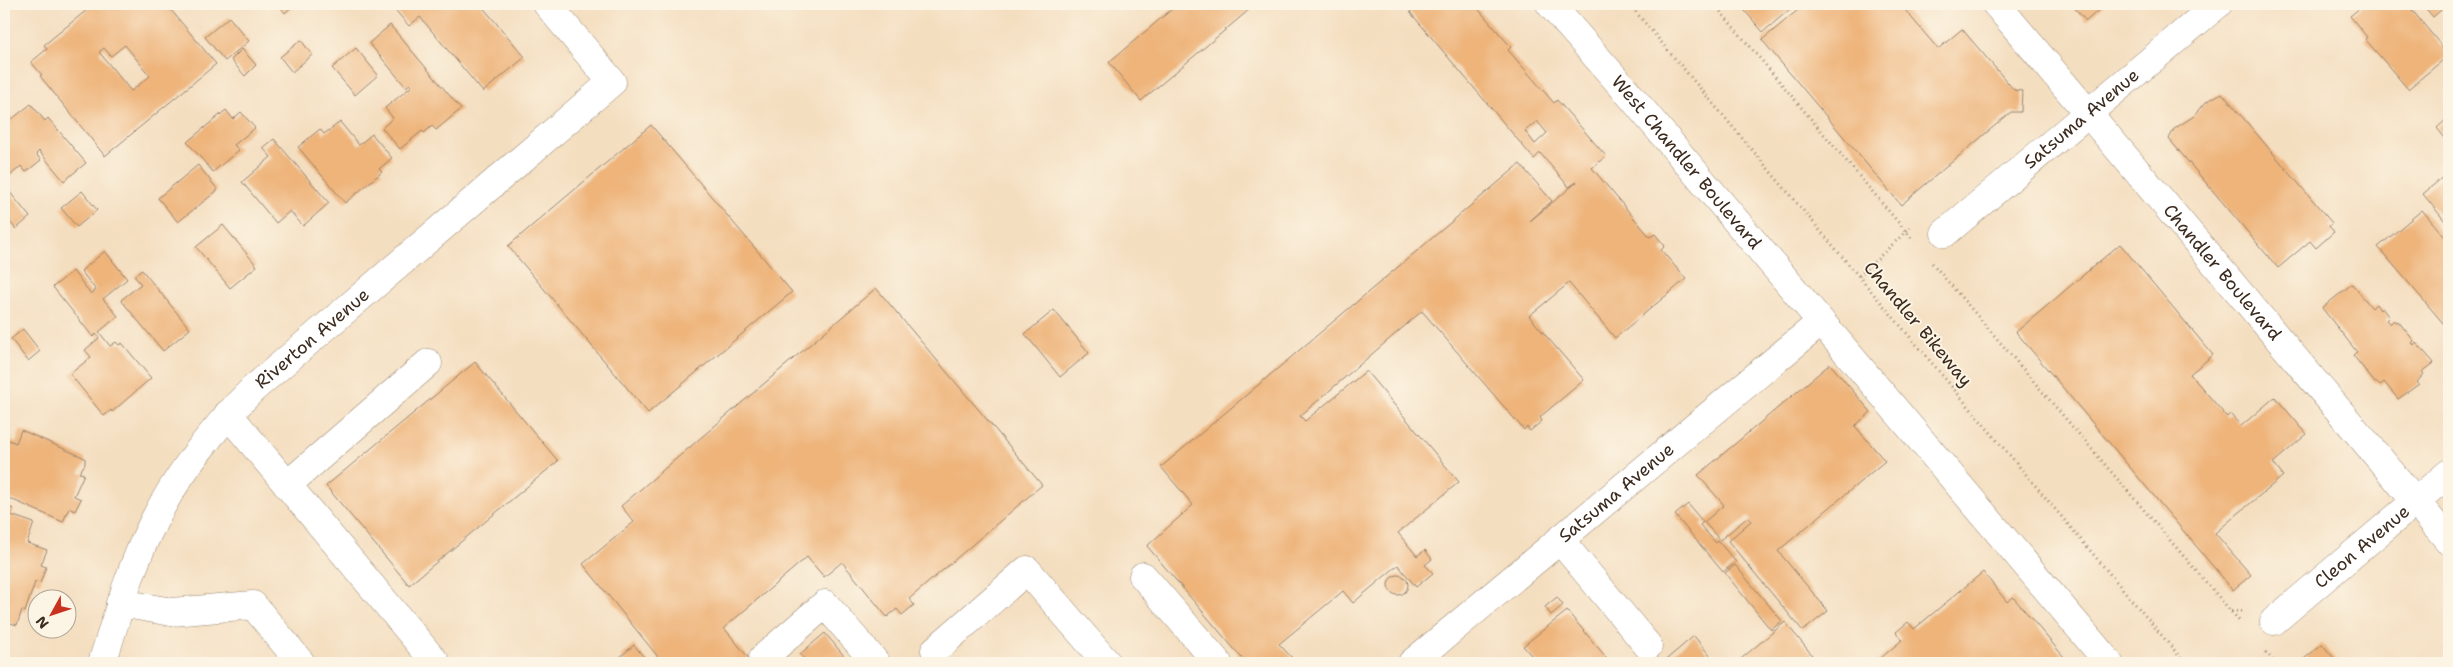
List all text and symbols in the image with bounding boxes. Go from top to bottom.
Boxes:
street label: Satsuma Avenue [2019,63,2144,174]
street label: West Chandler Boulevard [1606,70,1767,254]
street label: Chandler Boulevard [2158,199,2287,346]
street label: Chandler Bikeway [1858,256,1978,392]
street label: Riverton Avenue [250,283,374,394]
street label: Satsuma Avenue [1553,437,1679,548]
street label: Cleon Avenue [2309,500,2415,594]
north arrow [28,590,78,640]
text: N [32,612,53,632]

